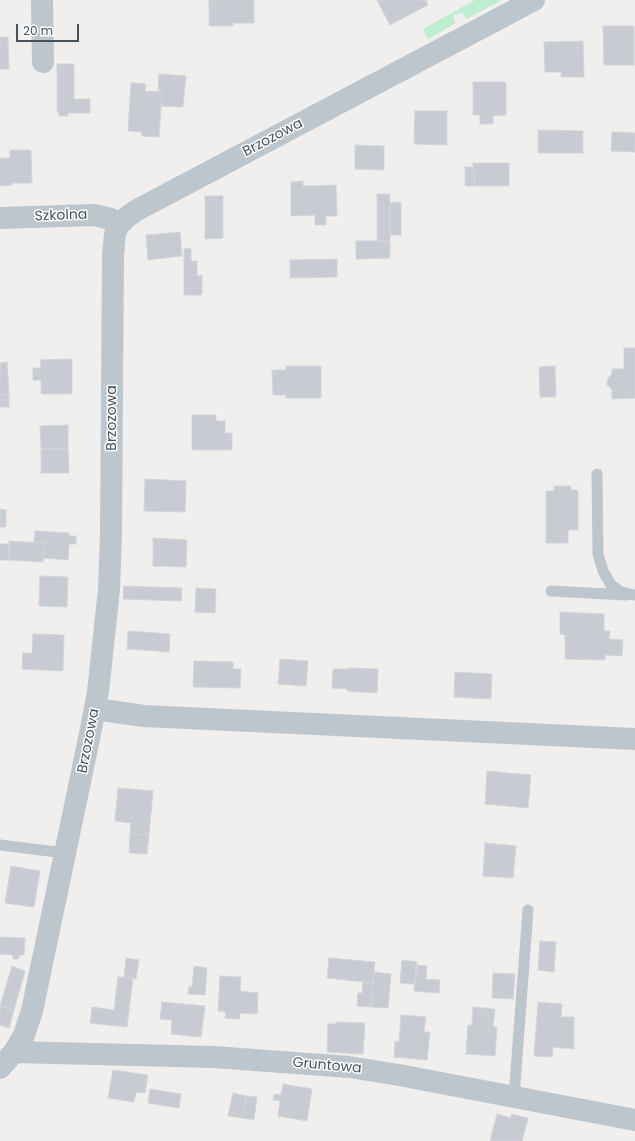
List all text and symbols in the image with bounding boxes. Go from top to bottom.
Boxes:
scale bar [18,16,81,42]
text: 20 m [23,22,53,39]
street label: Brzozowa [240,115,306,161]
street label: Szkolna [34,207,88,225]
street label: Brzozowa [104,385,120,451]
street label: Brzozowa [75,707,103,775]
street label: Gruntowa [292,1055,362,1077]

